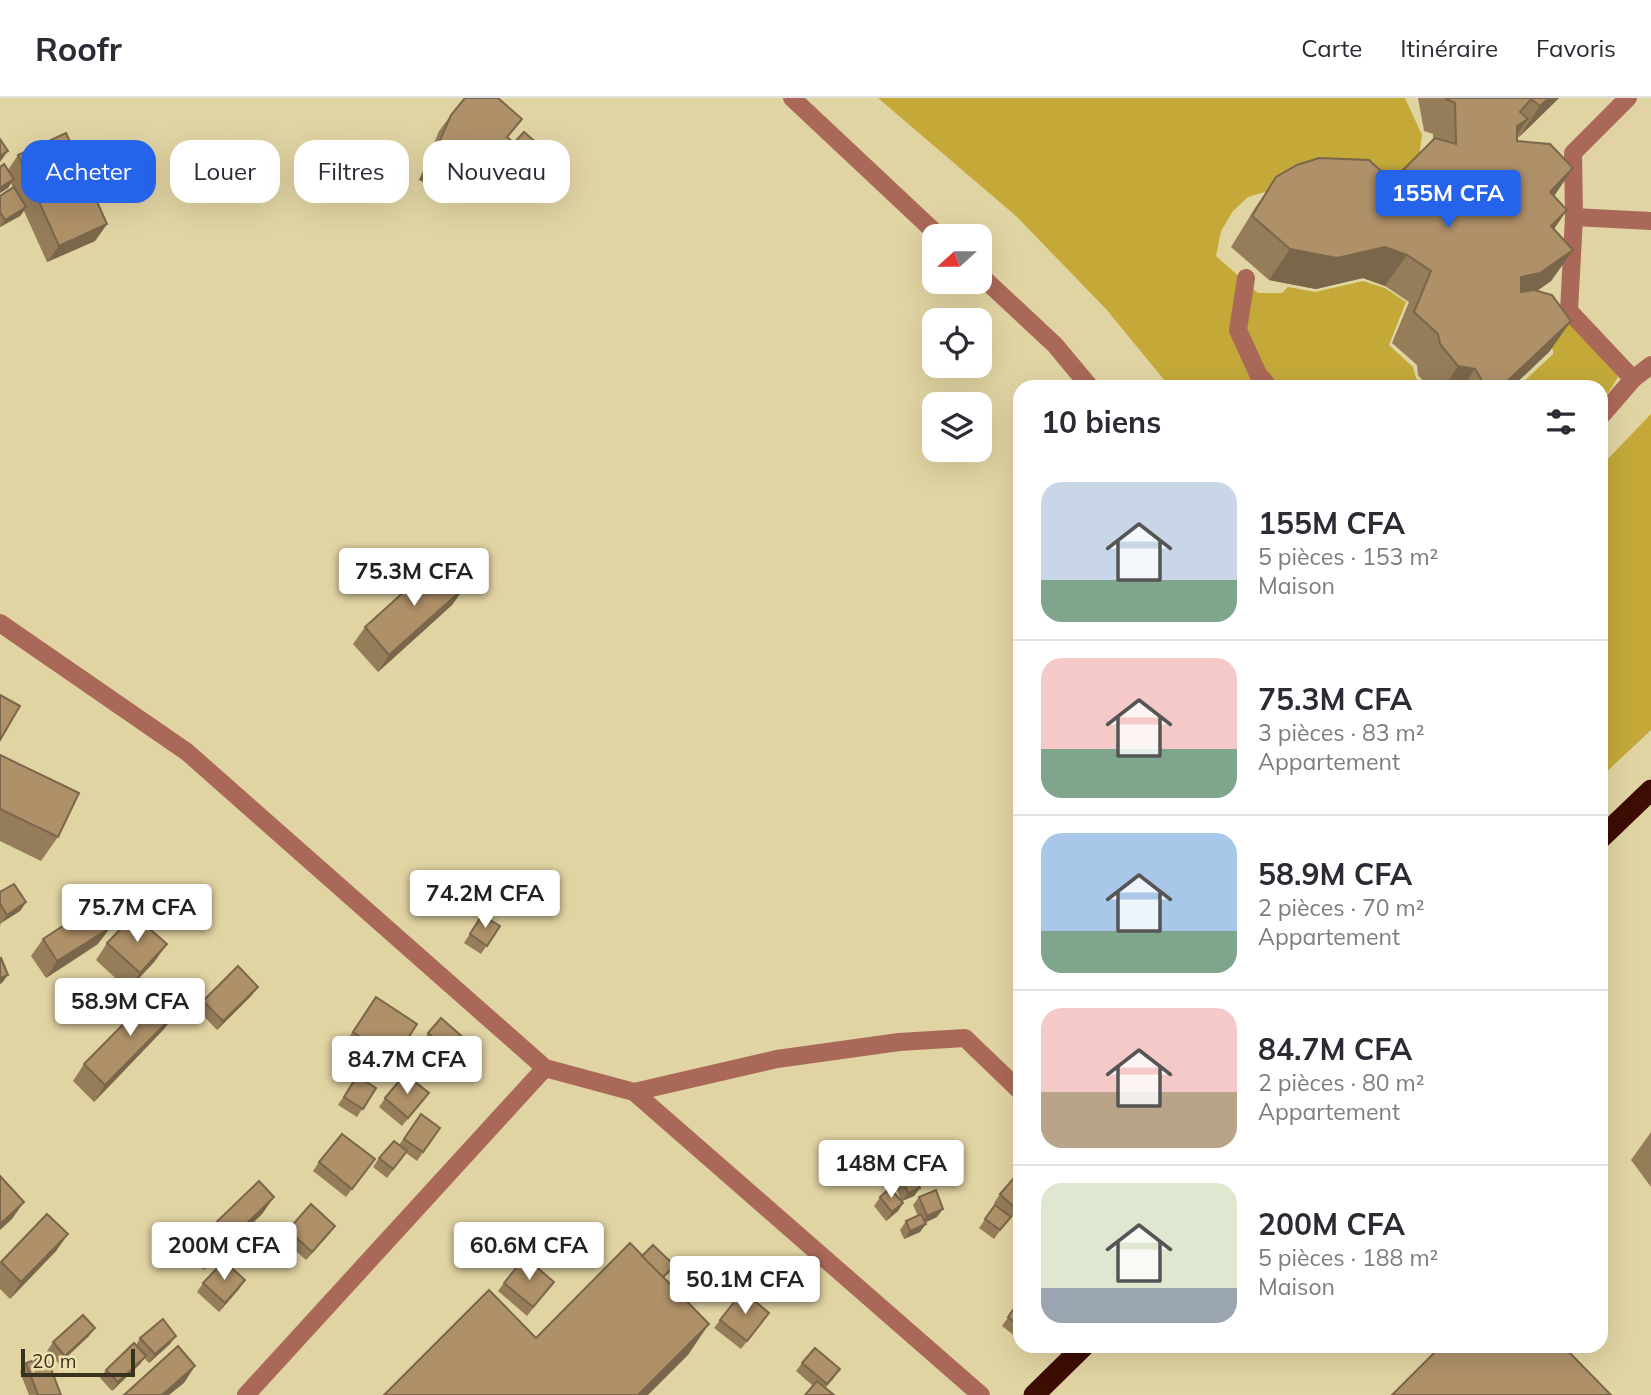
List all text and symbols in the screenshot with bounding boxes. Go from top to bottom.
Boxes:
text: Roofr [35,28,122,69]
text: Carte [1301,33,1362,63]
text: Itinéraire [1400,33,1498,63]
text: Favoris [1536,33,1616,63]
chip: Acheter [21,140,156,203]
chip: Louer [170,140,280,203]
chip: Filtres [294,140,409,203]
chip: Nouveau [423,140,570,203]
pin: 155M CFA [1376,170,1520,230]
text: 155M CFA [1392,178,1504,207]
north arrow [922,224,992,294]
map controls [922,224,992,462]
button: locate [922,308,992,378]
button: layers [922,392,992,462]
text: 10 biens [1041,403,1161,441]
icon: filters [1542,403,1580,441]
text: 155M CFA [1258,504,1405,542]
icon: home [1097,510,1181,594]
text: 5 pièces · 153 m² [1258,542,1438,571]
pin: 75.3M CFA [334,548,494,608]
text: 75.3M CFA [355,556,473,585]
text: Maison [1258,571,1335,600]
text: 75.3M CFA [1258,680,1412,718]
icon: home [1097,686,1181,770]
text: 3 pièces · 83 m² [1258,718,1425,747]
text: Appartement [1258,747,1400,776]
text: 58.9M CFA [1258,855,1412,893]
icon: home [1097,861,1181,945]
pin: 74.2M CFA [405,870,565,930]
text: 74.2M CFA [426,878,544,907]
pin: 75.7M CFA [57,884,217,944]
text: 75.7M CFA [78,892,196,921]
text: 2 pièces · 70 m² [1258,893,1425,922]
text: Appartement [1258,922,1400,951]
pin: 58.9M CFA [50,978,210,1038]
text: 58.9M CFA [71,986,189,1015]
text: 84.7M CFA [1258,1030,1412,1068]
icon: home [1097,1036,1181,1120]
pin: 84.7M CFA [327,1037,487,1096]
text: 84.7M CFA [348,1044,466,1073]
text: 2 pièces · 80 m² [1258,1068,1425,1097]
text: Appartement [1258,1097,1400,1126]
pin: 148M CFA [819,1140,963,1200]
text: 148M CFA [835,1148,947,1177]
text: 200M CFA [1258,1205,1405,1243]
icon: home [1097,1211,1181,1295]
pin: 200M CFA [152,1222,296,1282]
pin: 60.6M CFA [449,1222,609,1282]
text: 200M CFA [168,1230,280,1259]
text: 60.6M CFA [470,1230,588,1259]
text: 5 pièces · 188 m² [1258,1243,1438,1272]
pin: 50.1M CFA [665,1256,825,1316]
text: 50.1M CFA [686,1264,804,1293]
text: Maison [1258,1272,1335,1301]
scale bar [21,1346,135,1378]
text: 20 m [32,1349,76,1373]

